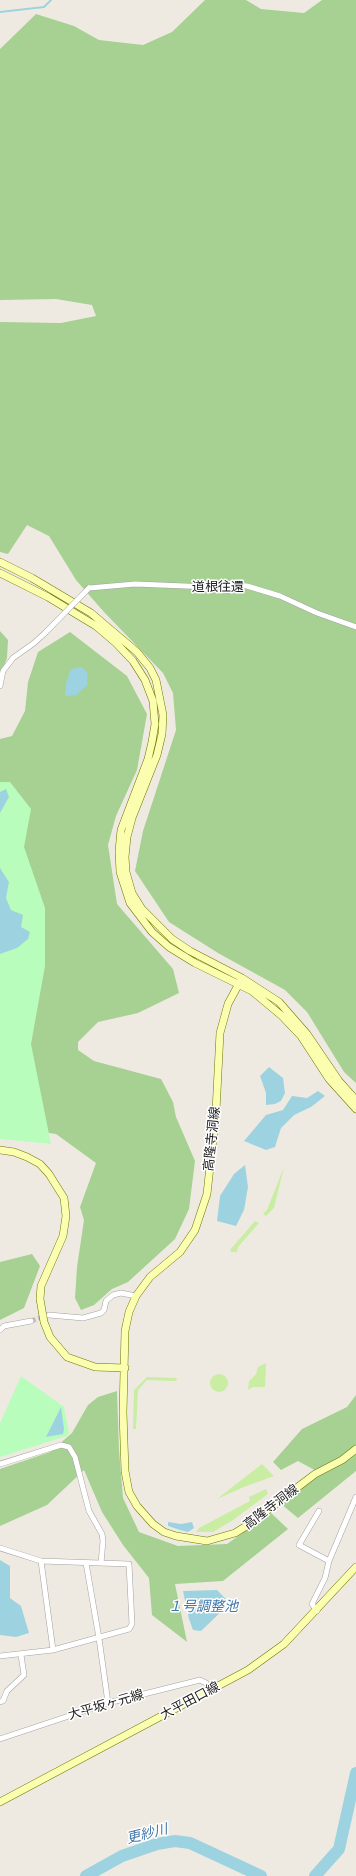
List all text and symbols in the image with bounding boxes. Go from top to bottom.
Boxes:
street label: 道根往還 [192,579,244,595]
street label: 高隆寺洞線 [201,1106,223,1172]
street label: 高隆寺洞線 [240,1481,302,1533]
water label: １号調整池 [168,1599,238,1615]
street label: 大平田口線 [158,1679,222,1723]
street label: 大平坂ヶ元線 [66,1687,146,1723]
water label: 更紗川 [125,1821,169,1847]

